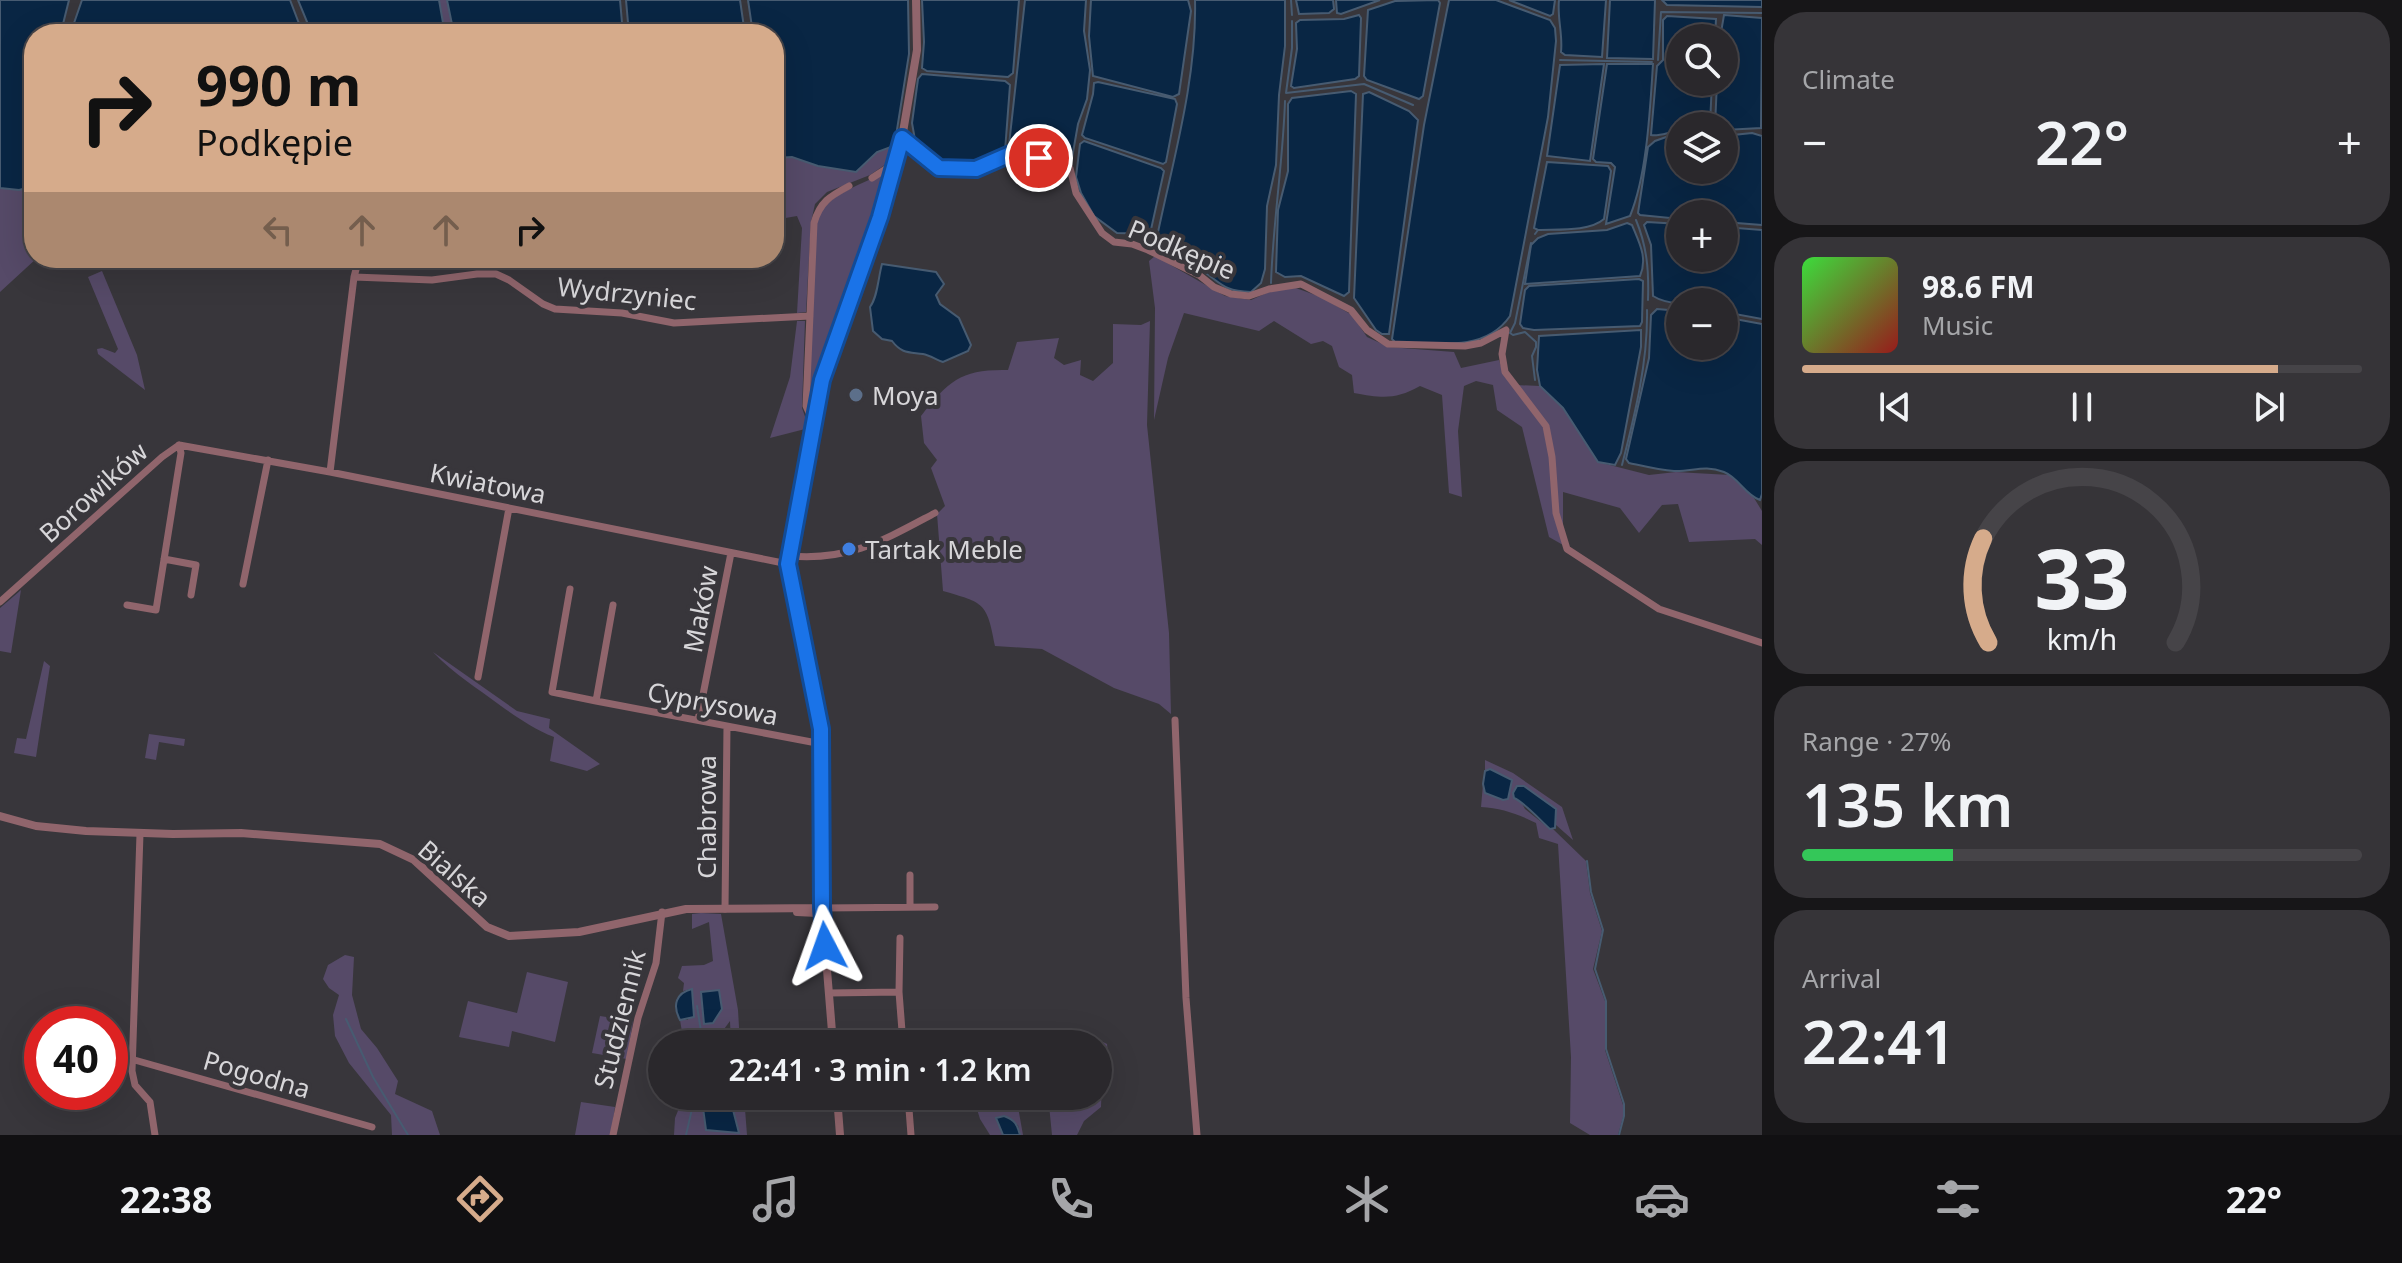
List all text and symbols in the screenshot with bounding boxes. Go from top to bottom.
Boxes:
map controls [1666,24,1738,360]
button: search [1666,24,1738,96]
text: 990 m [196,46,361,122]
icon: right [64,56,168,160]
text: Climate [1802,61,1895,97]
text: 22° [2035,101,2129,183]
button: layers [1666,112,1738,184]
text: − [1802,112,1827,172]
text: + [2337,112,2362,172]
text: Podkępie [196,118,353,167]
pin [1005,124,1073,192]
icon: arrive [1017,136,1061,180]
button: + [1666,200,1738,272]
icon: left [256,208,300,252]
icon: ahead [340,208,384,252]
icon: ahead [424,208,468,252]
icon: right [508,208,552,252]
street label: Podkępie [1123,210,1241,288]
text: 98.6 FM [1922,266,2034,307]
street label: Wydrzyniec [556,268,698,318]
button: − [1666,288,1738,360]
text: Music [1922,307,1993,343]
place label: Moya [872,377,939,413]
icon: previous [1873,385,1917,429]
icon: pause [2060,385,2104,429]
icon: next [2247,385,2291,429]
marker: Moya [847,386,865,404]
street label: Borowików [31,433,156,550]
street label: Kwiatowa [427,454,549,512]
text: 33 [2034,520,2130,633]
place label: Tartak Meble [865,531,1023,567]
marker: Tartak Meble [840,540,858,558]
street label: Maków [674,562,726,655]
text: km/h [2047,620,2117,659]
street label: Cyprysowa [645,673,781,733]
text: Range · 27% [1802,723,1951,759]
street label: Chabrowa [688,755,724,879]
text: 135 km [1802,763,2013,845]
street label: Bialska [411,831,499,915]
position arrow [783,904,867,988]
street label: Studziennik [584,946,654,1092]
text: Arrival [1802,960,1881,996]
text: 22:41 [1802,1000,1956,1082]
speed limit sign: 40 [24,1006,128,1110]
street label: Pogodna [199,1042,315,1106]
text: 22:41 · 3 min · 1.2 km [729,1049,1031,1090]
icon: directions [452,1171,508,1227]
icon: music [748,1171,804,1227]
icon: phone [1043,1171,1099,1227]
icon: climate [1339,1171,1395,1227]
icon: car [1634,1171,1690,1227]
icon: filters [1930,1171,1986,1227]
text: 22:38 [120,1175,212,1224]
text: 22° [2226,1175,2282,1224]

